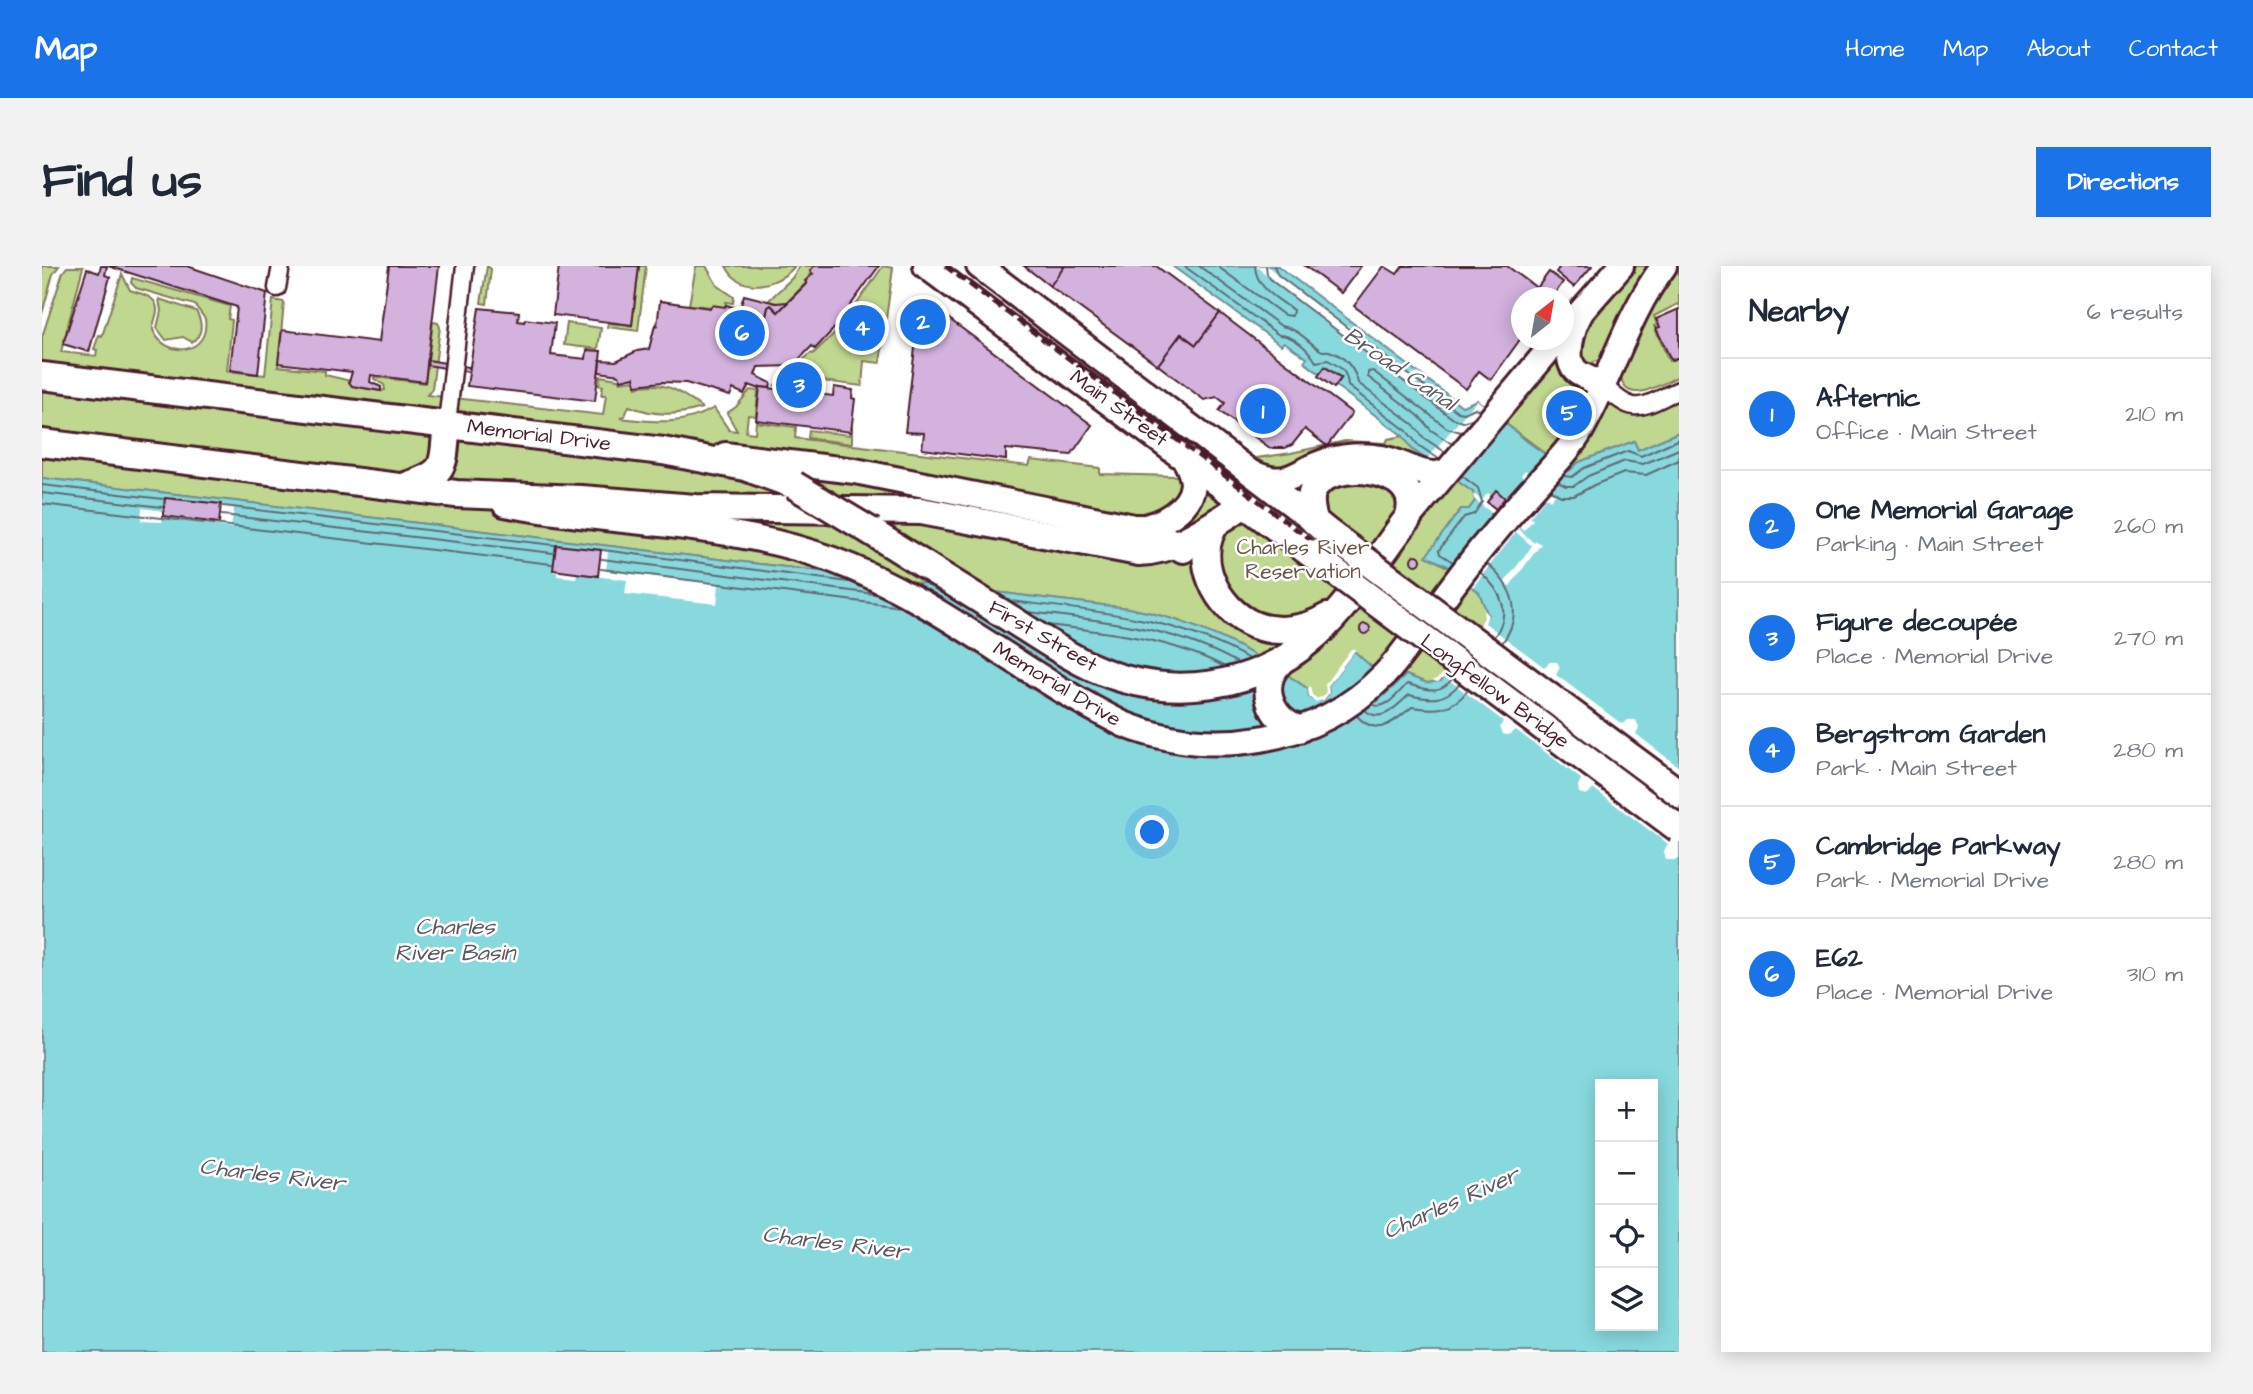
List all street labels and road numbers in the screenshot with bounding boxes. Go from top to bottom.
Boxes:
street label: Main Street [1064,362,1174,454]
street label: Memorial Drive [465,412,613,458]
street label: First Street [983,593,1103,679]
street label: Longfellow Bridge [1413,627,1576,757]
street label: Memorial Drive [988,634,1126,734]

